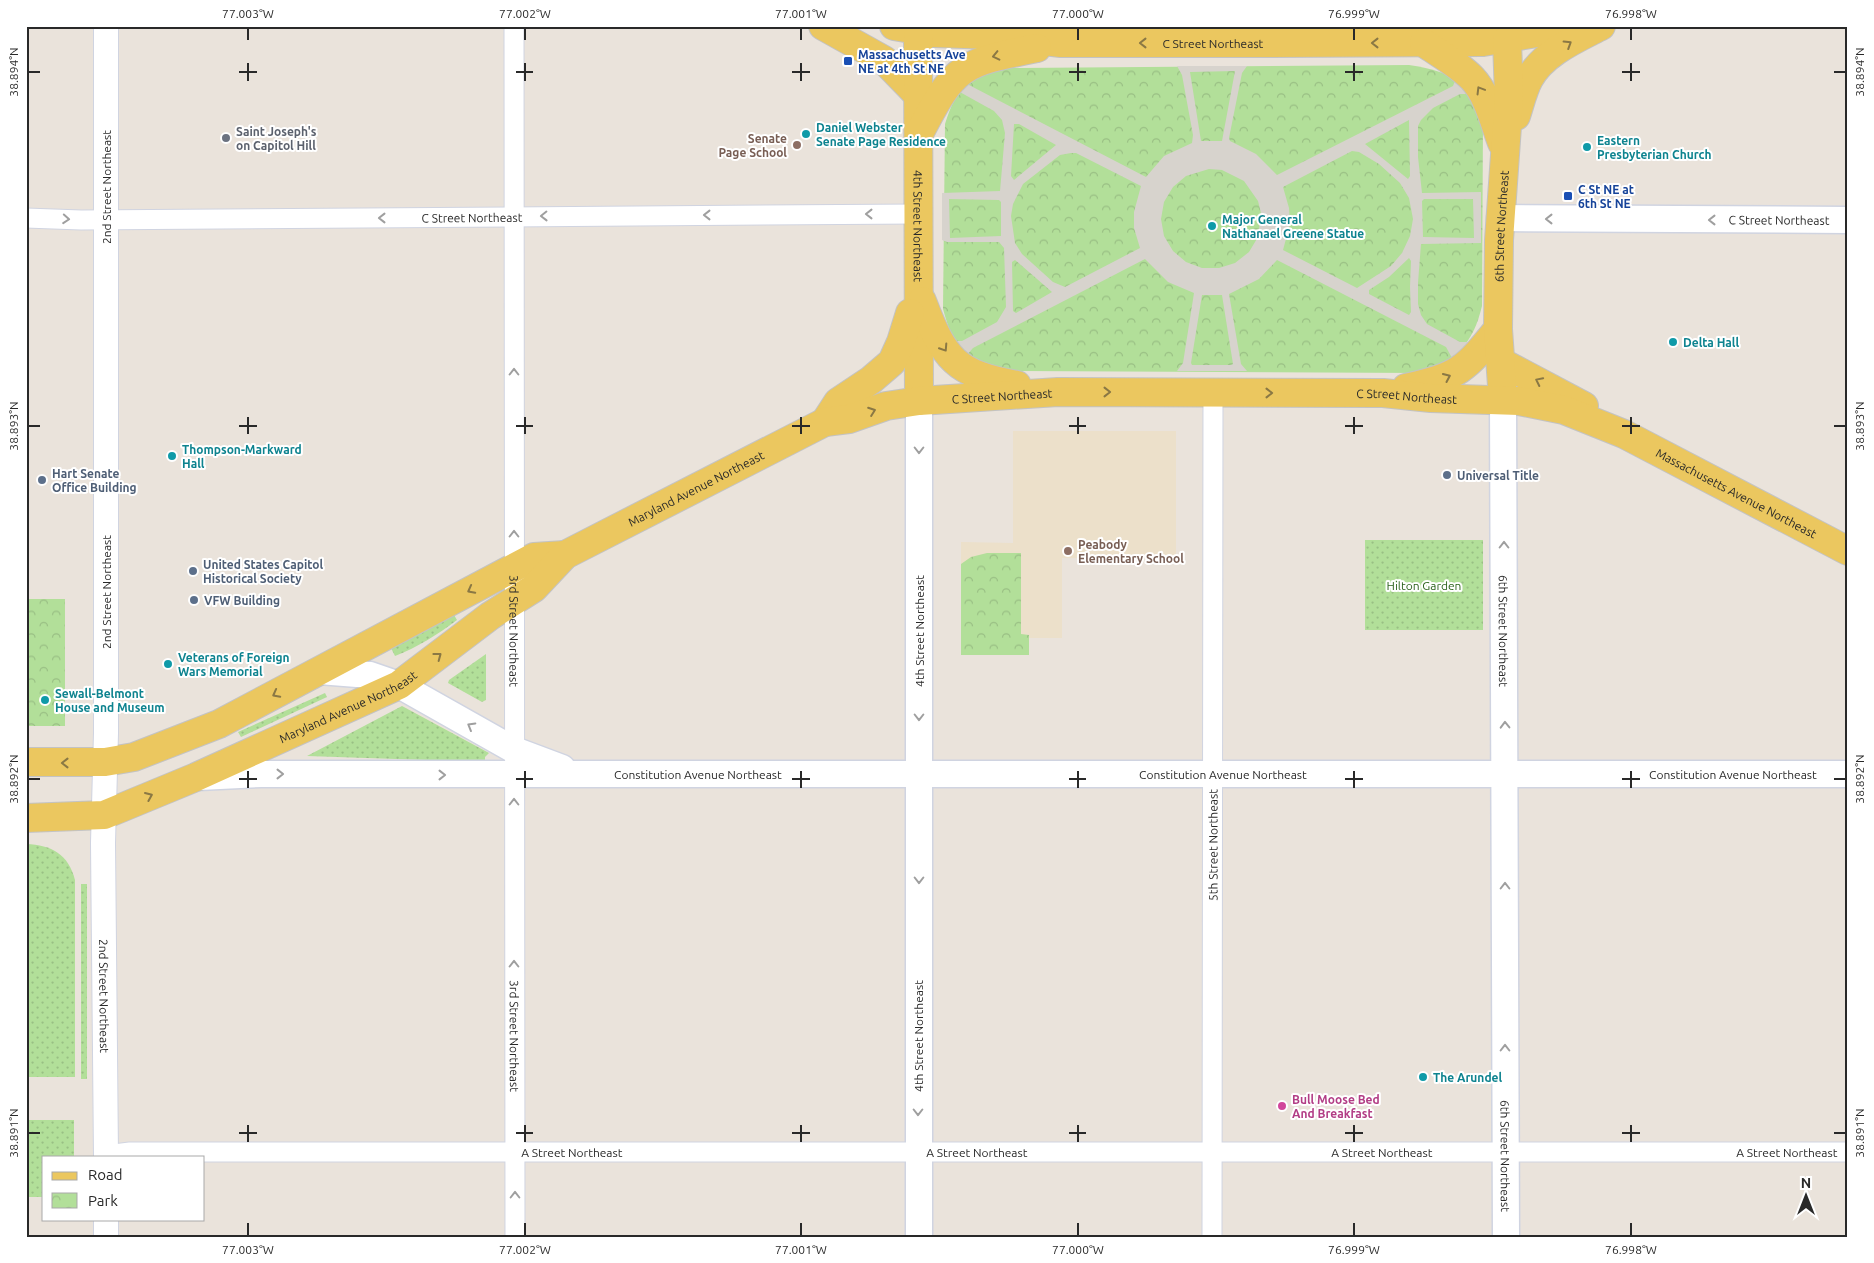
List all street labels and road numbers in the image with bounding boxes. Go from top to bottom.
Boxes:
street label: C Street Northeast [1162,36,1264,50]
street label: 2nd Street Northeast [100,130,113,244]
street label: 4th Street Northeast [912,170,925,282]
street label: 6th Street Northeast [1492,170,1510,282]
street label: C Street Northeast [421,210,523,224]
street label: C Street Northeast [1729,213,1830,226]
street label: C Street Northeast [951,386,1053,405]
street label: C Street Northeast [1356,386,1457,405]
street label: Massachusetts Avenue Northeast [1654,445,1819,540]
street label: Maryland Avenue Northeast [626,448,766,528]
street label: 2nd Street Northeast [100,535,113,649]
street label: 3rd Street Northeast [508,575,521,687]
street label: 4th Street Northeast [913,575,926,687]
street label: 6th Street Northeast [1497,575,1511,687]
street label: Maryland Avenue Northeast [277,668,419,745]
street label: Constitution Avenue Northeast [614,768,782,781]
street label: Constitution Avenue Northeast [1139,768,1307,781]
street label: Constitution Avenue Northeast [1649,768,1817,781]
street label: 5th Street Northeast [1206,789,1219,901]
street label: 2nd Street Northeast [97,939,112,1053]
street label: 3rd Street Northeast [508,980,521,1092]
street label: 4th Street Northeast [912,980,925,1092]
street label: 6th Street Northeast [1499,1100,1512,1212]
street label: A Street Northeast [521,1146,623,1159]
street label: A Street Northeast [926,1146,1028,1159]
street label: A Street Northeast [1331,1146,1433,1159]
street label: A Street Northeast [1736,1146,1838,1159]

